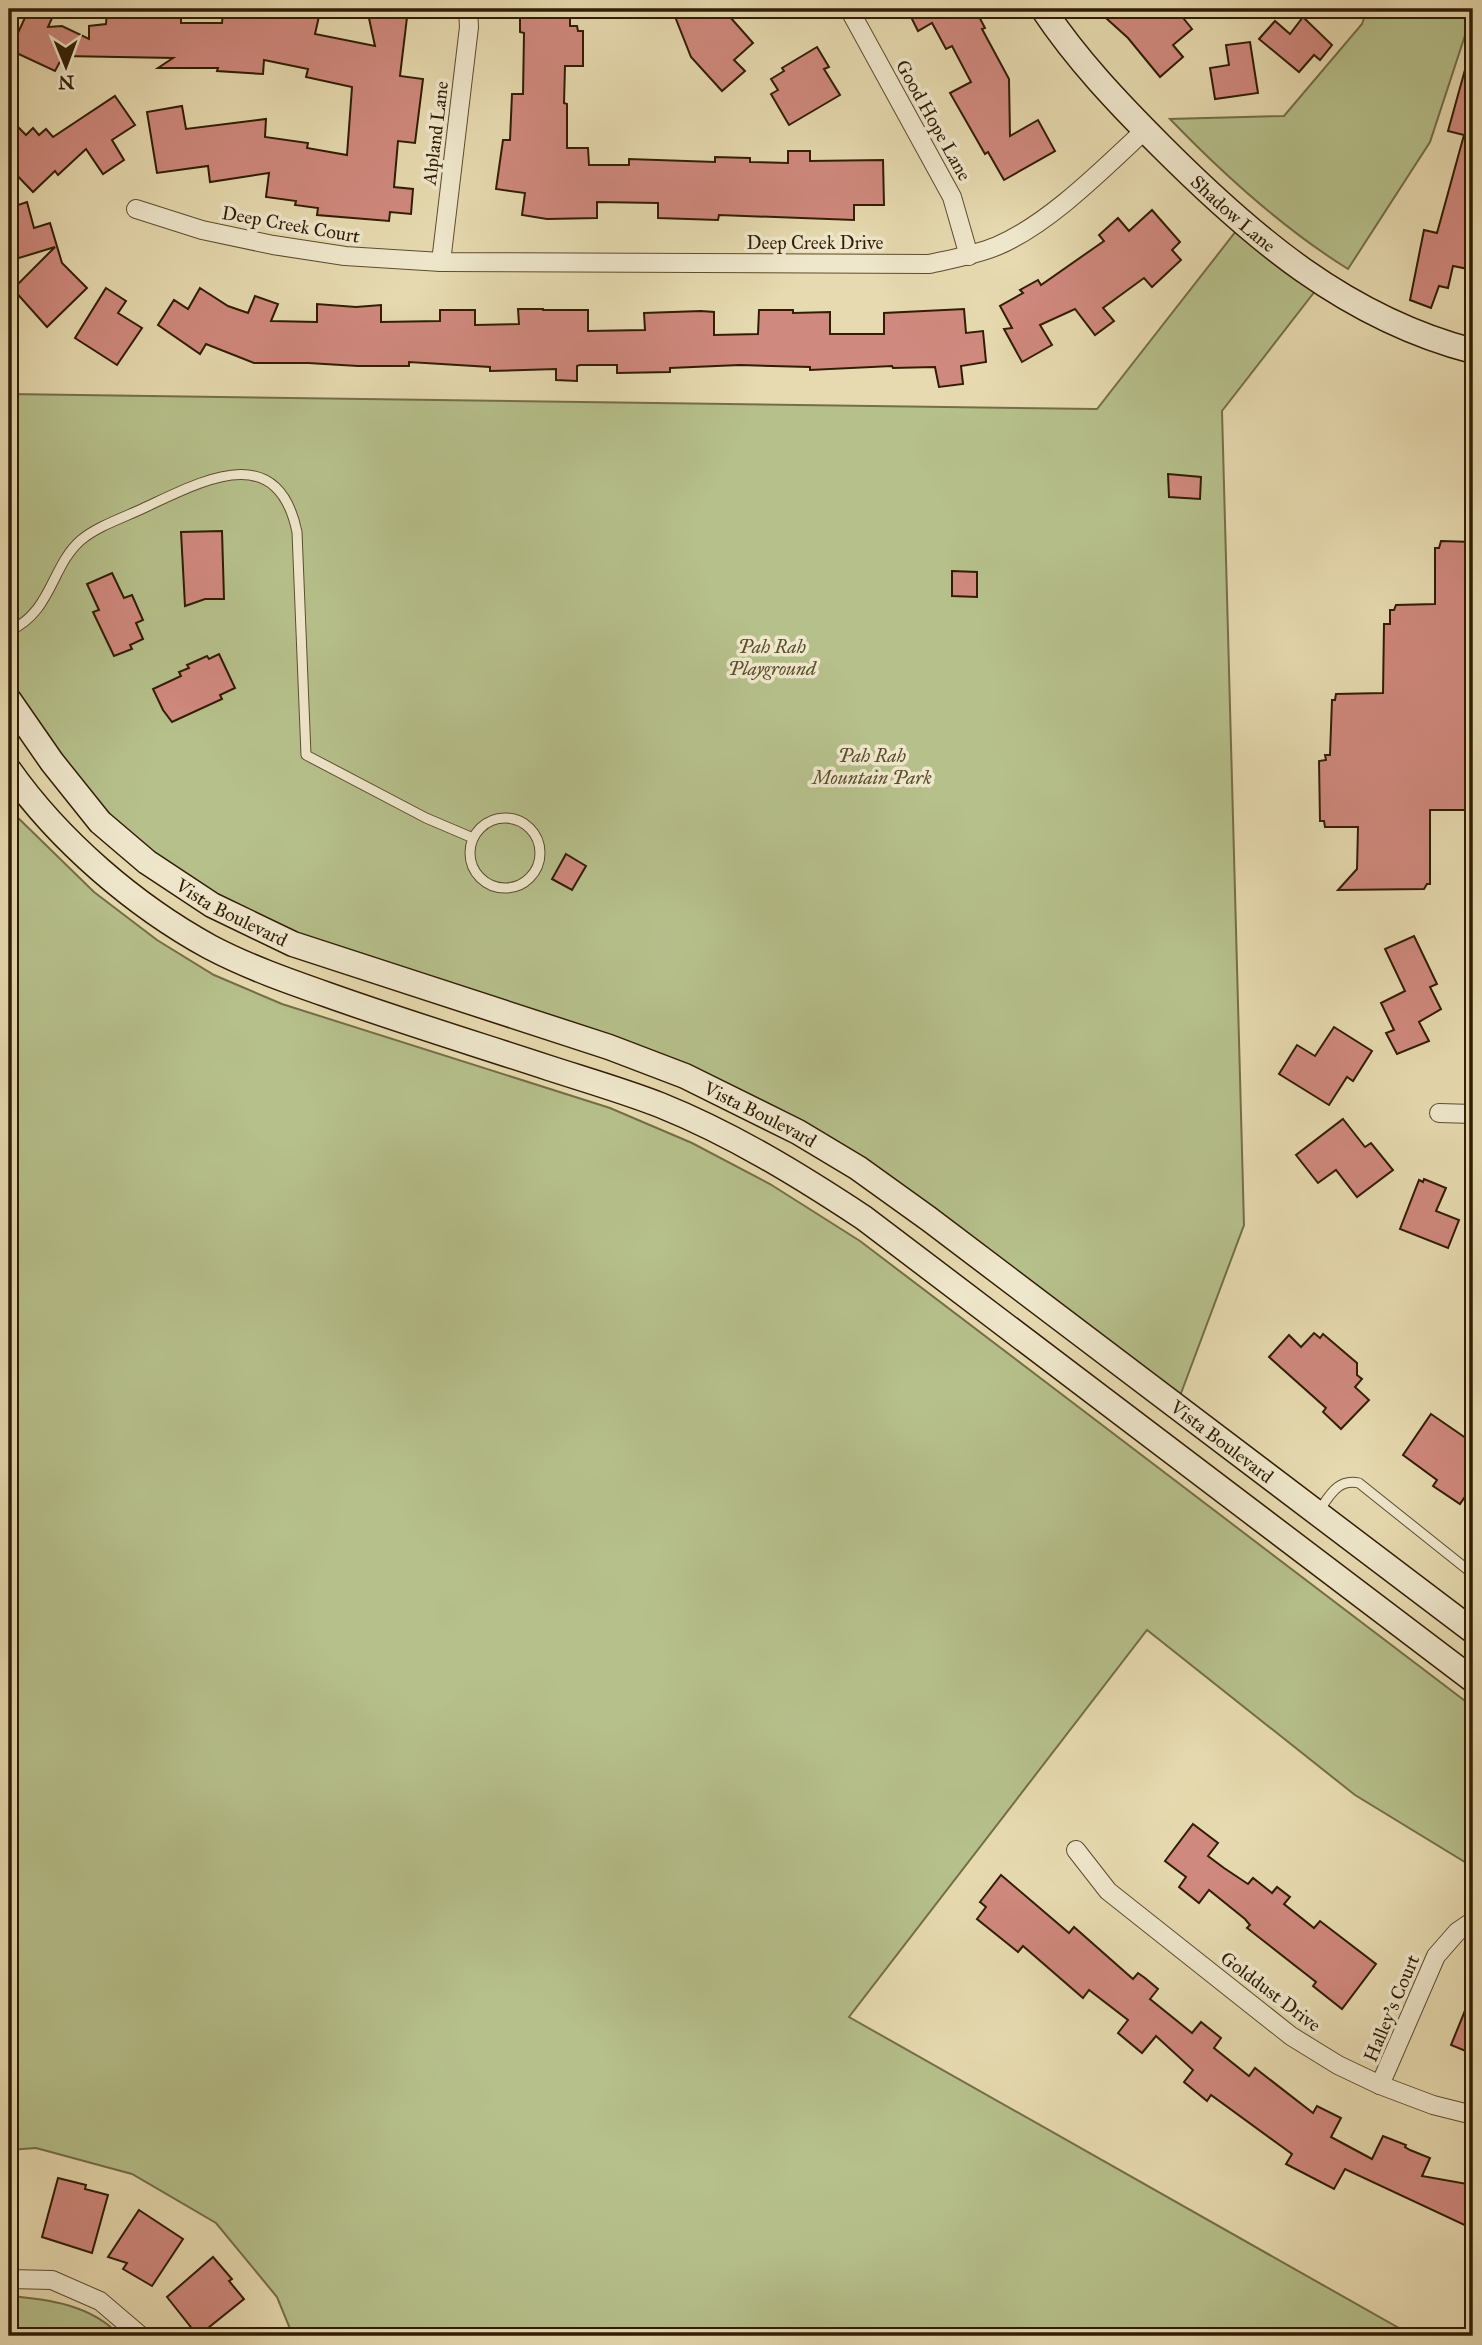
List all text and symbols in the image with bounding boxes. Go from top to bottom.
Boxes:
north arrow [32,32,102,102]
street label: Good Hope Lane [891,56,976,185]
text: N [58,71,75,94]
street label: Alpland Lane [418,80,453,187]
street label: Shadow Lane [1186,170,1280,257]
street label: Deep Creek Court [220,201,362,248]
street label: Deep Creek Drive [747,231,884,254]
park label: Pah Rah Playground [728,635,817,680]
park label: Pah Rah Mountain Park [810,744,932,789]
street label: Vista Boulevard [171,873,292,952]
street label: Vista Boulevard [699,1076,821,1153]
street label: Vista Boulevard [1165,1395,1278,1488]
street label: Golddust Drive [1216,1946,1325,2037]
street label: Halley's Court [1359,1951,1424,2065]

